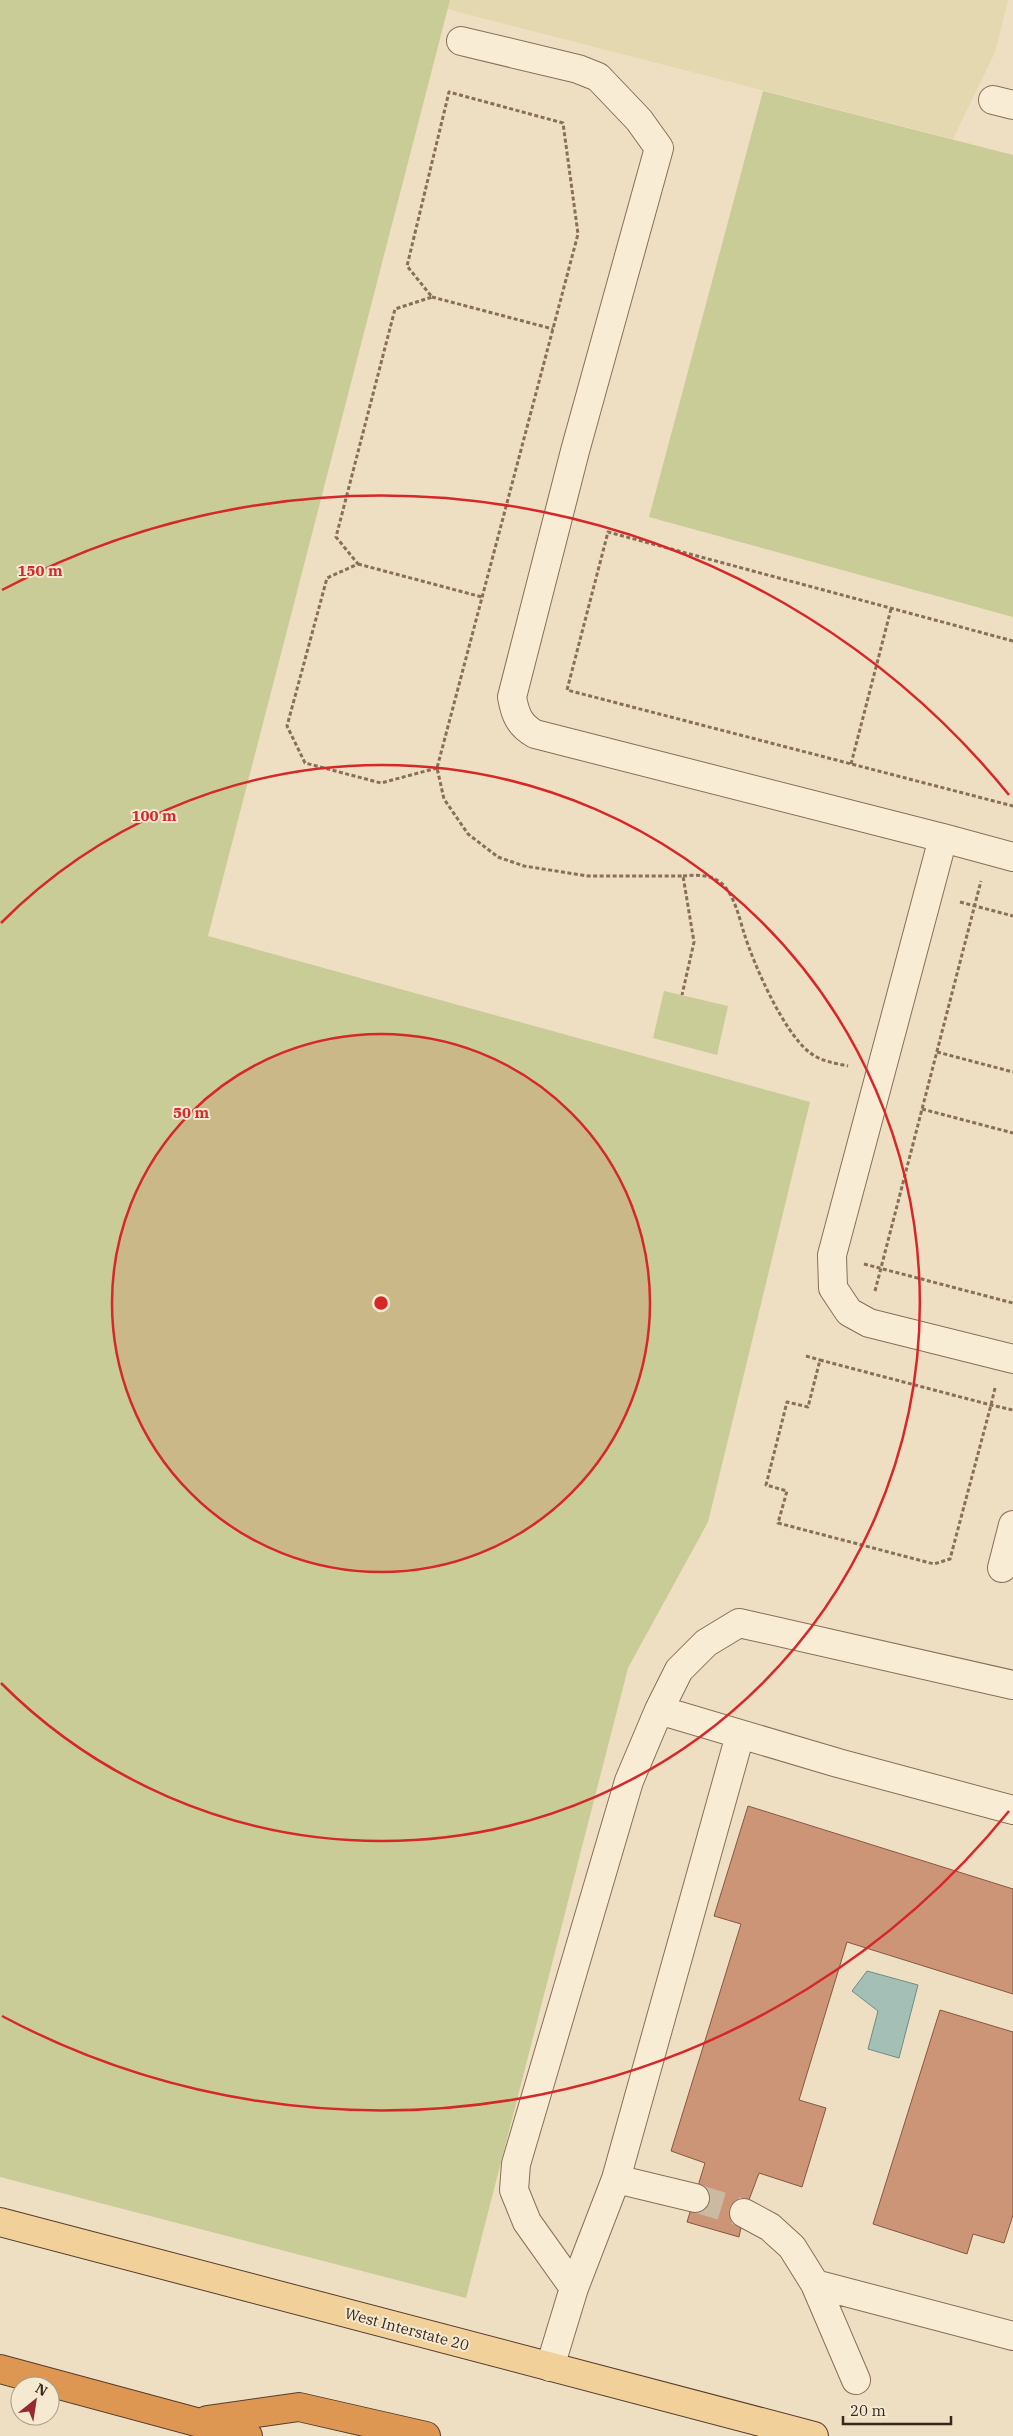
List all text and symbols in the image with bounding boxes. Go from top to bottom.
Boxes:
text: 150 m [17,561,63,580]
text: 100 m [131,806,177,825]
text: 50 m [173,1103,209,1122]
centre of rings [372,1294,390,1312]
street label: West Interstate 20 [343,2303,471,2355]
north arrow [10,2376,60,2426]
text: N [32,2379,51,2400]
scale bar [843,2394,950,2426]
text: 20 m [850,2401,886,2420]

